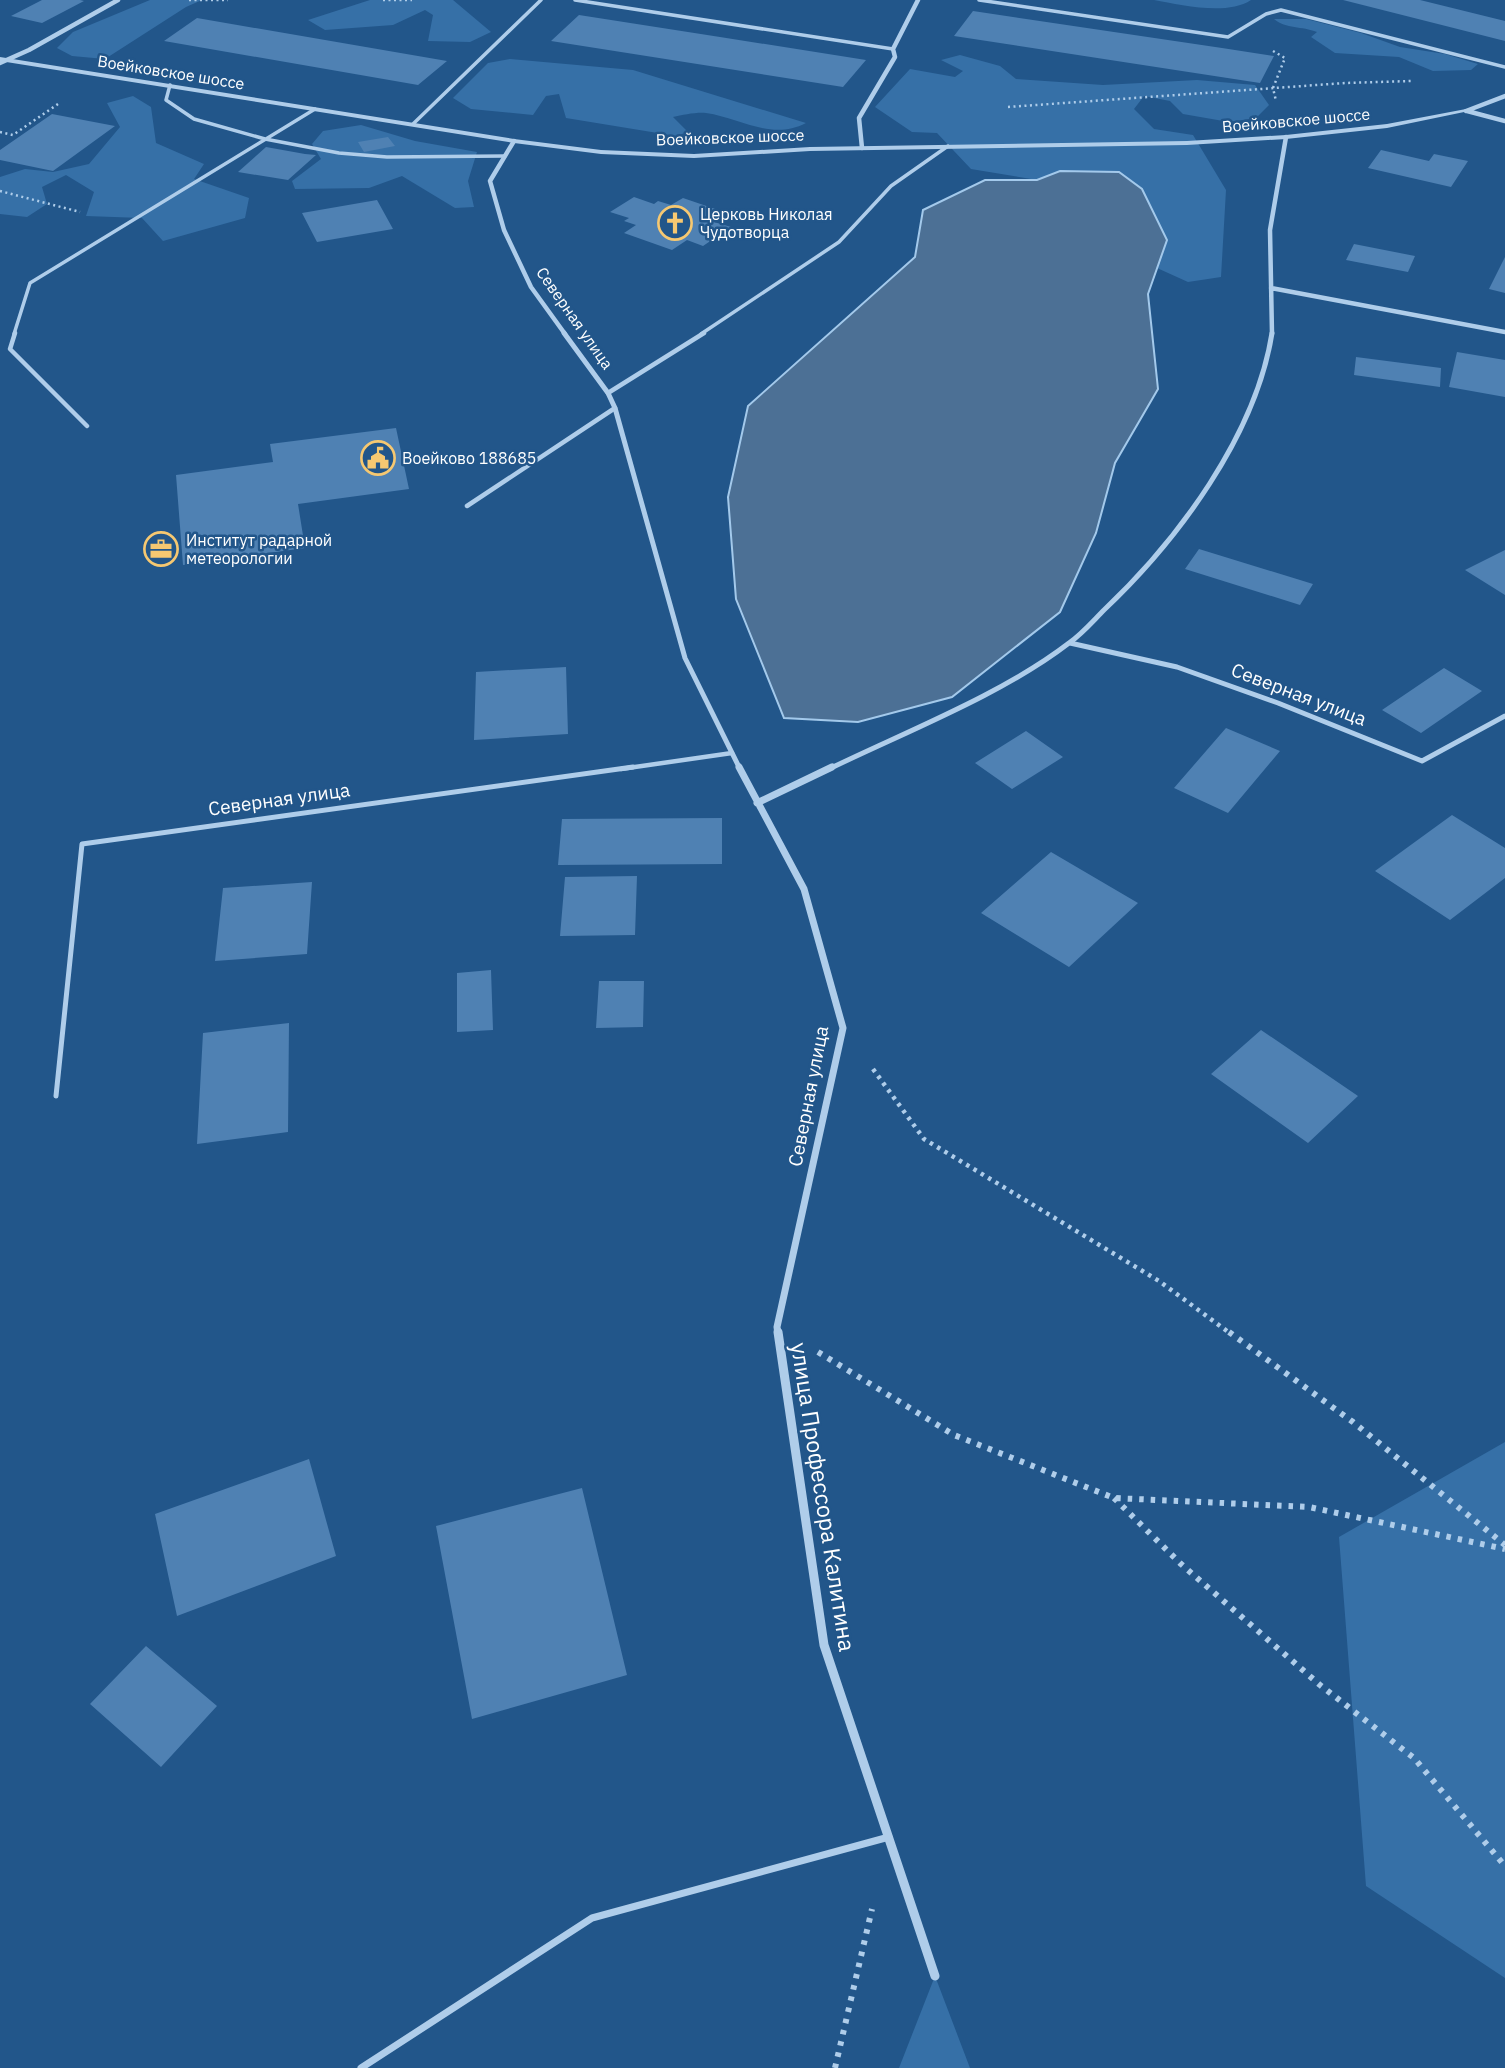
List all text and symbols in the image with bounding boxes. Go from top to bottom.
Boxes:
street label: Воейковское шоссе [96,51,246,94]
street label: Воейковское шоссе [1221,104,1371,136]
street label: Воейковское шоссе [655,124,805,150]
church icon: Церковь Николая Чудотворца [656,204,694,242]
place label: Церковь Николая Чудотворца [700,204,833,242]
street label: Северная улица [532,263,618,373]
public building icon: Воейково 188685 [359,439,397,477]
place label: Воейково 188685 [402,448,536,468]
office icon: Институт радарной метеорологии [142,530,180,568]
place label: Институт радарной метеорологии [186,530,332,568]
street label: Северная улица [1228,657,1370,731]
street label: Северная улица [207,777,351,821]
street label: Северная улица [783,1024,833,1168]
street label: улица Профессора Калитина [785,1340,863,1653]

